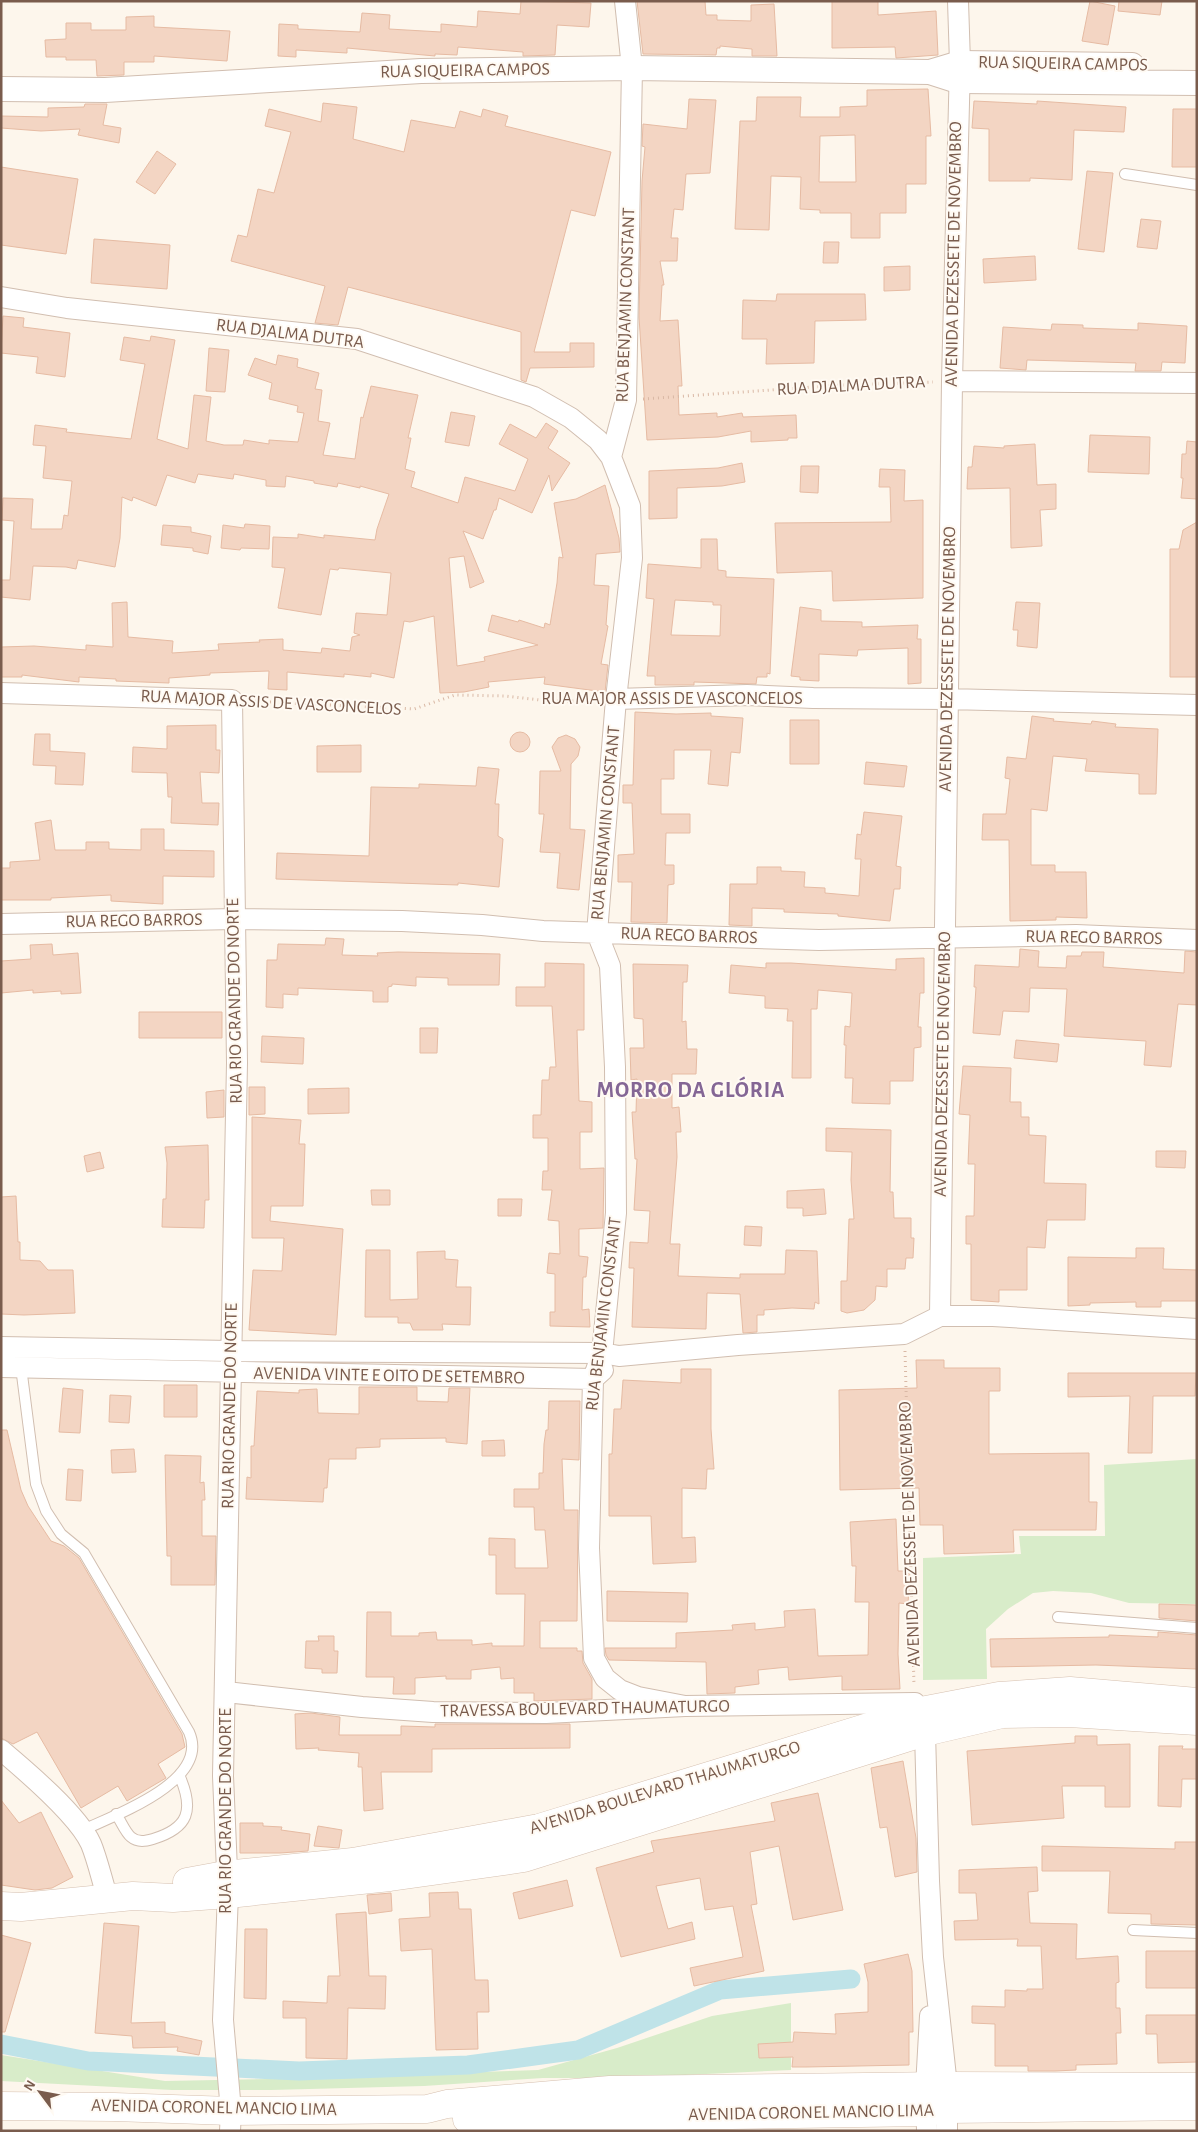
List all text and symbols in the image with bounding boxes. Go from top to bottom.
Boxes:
street label: RUA SIQUEIRA CAMPOS [978,54,1148,74]
street label: RUA SIQUEIRA CAMPOS [380,61,550,81]
street label: AVENIDA DEZESSETE DE NOVEMBRO [943,121,965,387]
street label: RUA BENJAMIN CONSTANT [614,207,638,403]
street label: RUA DJALMA DUTRA [215,316,366,352]
street label: RUA DJALMA DUTRA [776,373,926,399]
street label: AVENIDA DEZESSETE DE NOVEMBRO [937,526,959,792]
street label: RUA MAJOR ASSIS DE VASCONCELOS [140,687,402,719]
street label: RUA MAJOR ASSIS DE VASCONCELOS [541,690,803,708]
street label: RUA BENJAMIN CONSTANT [589,725,623,921]
street label: RUA RIO GRANDE DO NORTE [224,898,246,1104]
street label: RUA REGO BARROS [65,911,203,931]
street label: RUA REGO BARROS [620,925,758,947]
street label: RUA REGO BARROS [1025,928,1163,948]
street label: AVENIDA DEZESSETE DE NOVEMBRO [932,931,954,1197]
district label: MORRO DA GLÓRIA [596,1076,786,1101]
street label: RUA BENJAMIN CONSTANT [583,1216,625,1412]
street label: RUA RIO GRANDE DO NORTE [219,1303,241,1509]
street label: AVENIDA VINTE E OITO DE SETEMBRO [253,1365,525,1387]
street label: AVENIDA DEZESSETE DE NOVEMBRO [896,1401,924,1667]
street label: TRAVESSA BOULEVARD THAUMATURGO [440,1697,730,1721]
street label: RUA RIO GRANDE DO NORTE [217,1708,235,1914]
street label: AVENIDA BOULEVARD THAUMATURGO [527,1738,803,1838]
north arrow [15,2067,65,2117]
text: N [21,2078,38,2093]
street label: AVENIDA CORONEL MANCIO LIMA [91,2097,338,2119]
street label: AVENIDA CORONEL MANCIO LIMA [688,2102,935,2124]

